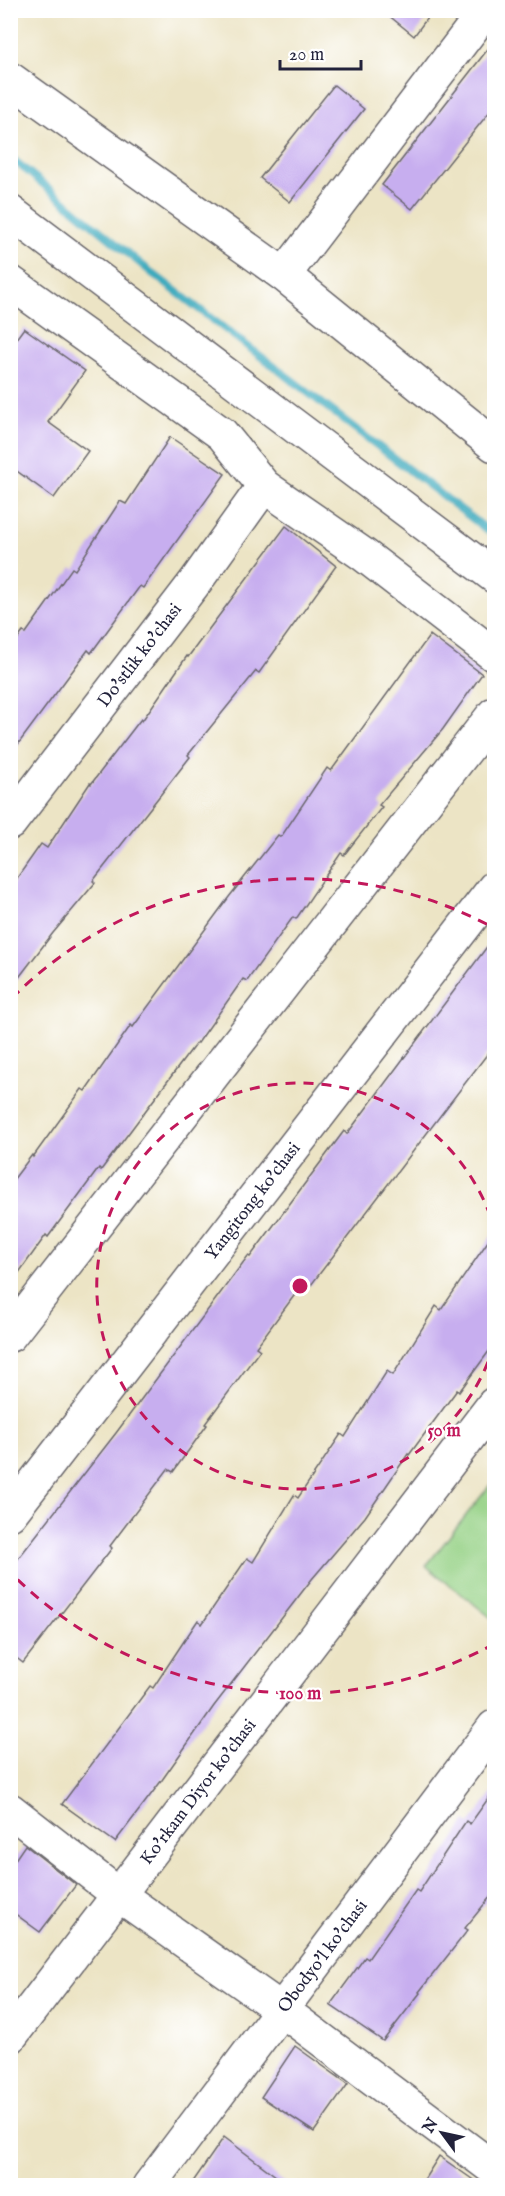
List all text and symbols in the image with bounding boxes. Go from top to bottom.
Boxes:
scale bar [280,33,361,71]
text: 20 m [289,44,324,67]
street label: Do'stlik ko'chasi [93,599,188,712]
street label: Yangitong ko'chasi [201,1138,306,1265]
centre of rings [290,1276,310,1296]
text: 50 m [427,1420,461,1443]
text: 100 m [279,1683,321,1706]
street label: Ko'rkam Diyor ko'chasi [136,1715,262,1870]
street label: Obodyo'l ko'chasi [273,1895,373,2018]
north arrow [412,2103,472,2163]
text: N [418,2115,443,2138]

